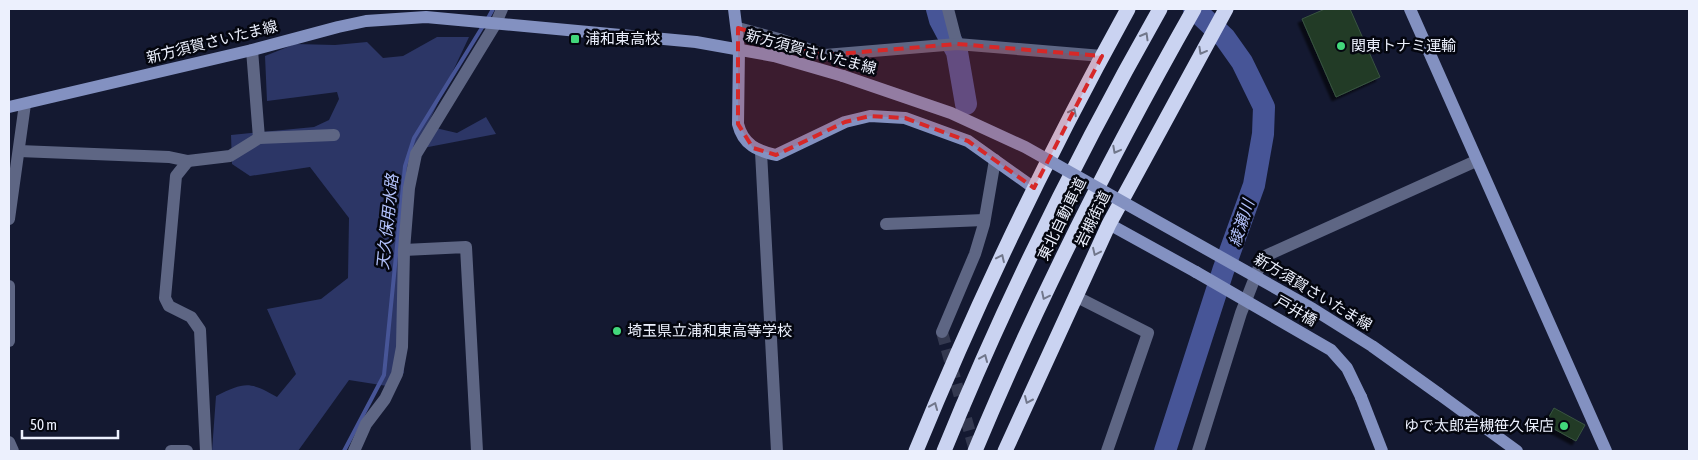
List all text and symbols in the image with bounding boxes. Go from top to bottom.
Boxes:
street label: 新方須賀さいたま線 [145,17,279,66]
street label: 新方須賀さいたま線 [744,26,878,77]
place label: 浦和東高校 [585,30,660,47]
marker: 浦和東高校 [569,33,581,45]
one-way arrow [1138,33,1148,42]
place label: 関東トナミ運輸 [1351,37,1456,54]
marker: 関東トナミ運輸 [1335,40,1347,52]
one-way arrow [1199,46,1209,55]
one-way arrow [1067,109,1077,118]
one-way arrow [1112,145,1122,154]
water label: 天久保用水路 [373,171,401,271]
street label: 東北自動車道 [1034,175,1089,263]
street label: 岩槻街道 [1072,188,1113,249]
water label: 綾瀬川 [1225,195,1258,249]
one-way arrow [1092,247,1102,256]
street label: 新方須賀さいたま線 [1251,250,1375,334]
one-way arrow [995,254,1005,263]
one-way arrow [1040,291,1051,300]
street label: 戸井橋 [1273,292,1320,329]
place label: 埼玉県立浦和東高等学校 [627,322,792,339]
marker: 埼玉県立浦和東高等学校 [611,325,623,337]
one-way arrow [978,354,989,363]
one-way arrow [1024,395,1034,404]
one-way arrow [928,402,939,411]
scale bar [22,408,119,440]
text: 50 m [30,416,57,433]
place label: ゆで太郎岩槻笹久保店 [1404,417,1554,434]
marker: ゆで太郎岩槻笹久保店 [1558,420,1570,432]

